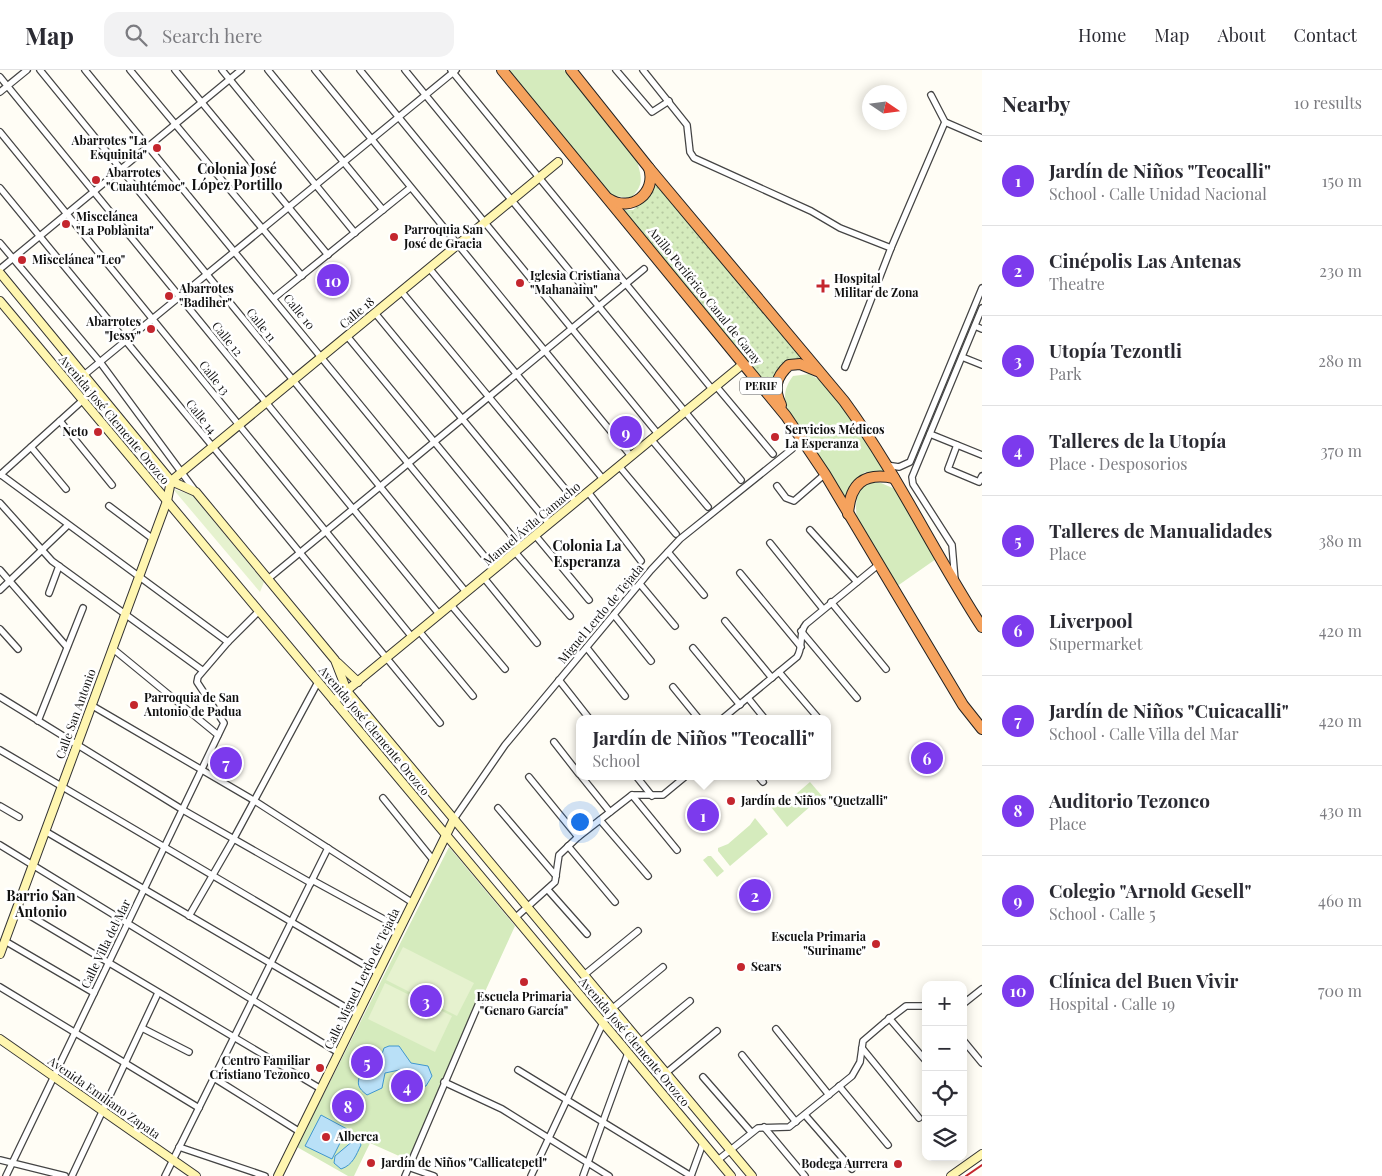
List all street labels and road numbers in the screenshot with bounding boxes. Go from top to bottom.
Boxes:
street label: Anillo Periférico Canal de Garay [645,223,766,367]
street label: Calle 10 [280,290,319,333]
street label: Calle 18 [336,293,377,331]
street label: Calle 11 [243,304,281,345]
street label: Calle 12 [209,318,247,359]
street label: Avenida José Clemente Orozco [55,351,174,488]
street label: Calle 13 [196,357,233,398]
road number: PERIF [740,378,782,394]
street label: Calle 14 [183,396,221,437]
street label: Manuel Ávila Camacho [479,478,584,569]
street label: Miguel Lerdo de Tejada [554,560,647,667]
street label: Avenida José Clemente Orozco [315,662,434,799]
street label: Calle San Antonio [51,666,99,761]
street label: Calle Villa del Mar [77,896,134,991]
street label: Calle Miguel Lerdo de Tejada [320,905,402,1052]
street label: Avenida José Clemente Orozco [575,973,694,1110]
street label: Avenida Emiliano Zapata [45,1052,164,1142]

